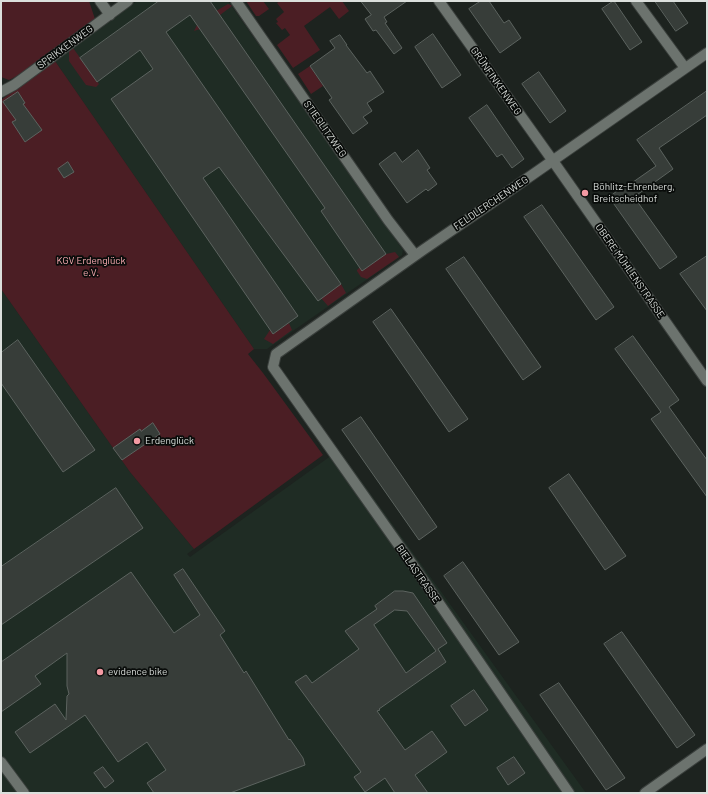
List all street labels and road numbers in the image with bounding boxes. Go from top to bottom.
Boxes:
street label: SPRIKKENWEG [35,23,95,71]
street label: GRÜNFINKENWEG [468,45,524,117]
street label: STIEGLITZWEG [301,98,349,160]
street label: FELDLERCHENWEG [451,174,531,232]
street label: OBERE MÜHLENSTRASSE [593,221,667,321]
street label: BIELASTRASSE [394,543,442,605]

